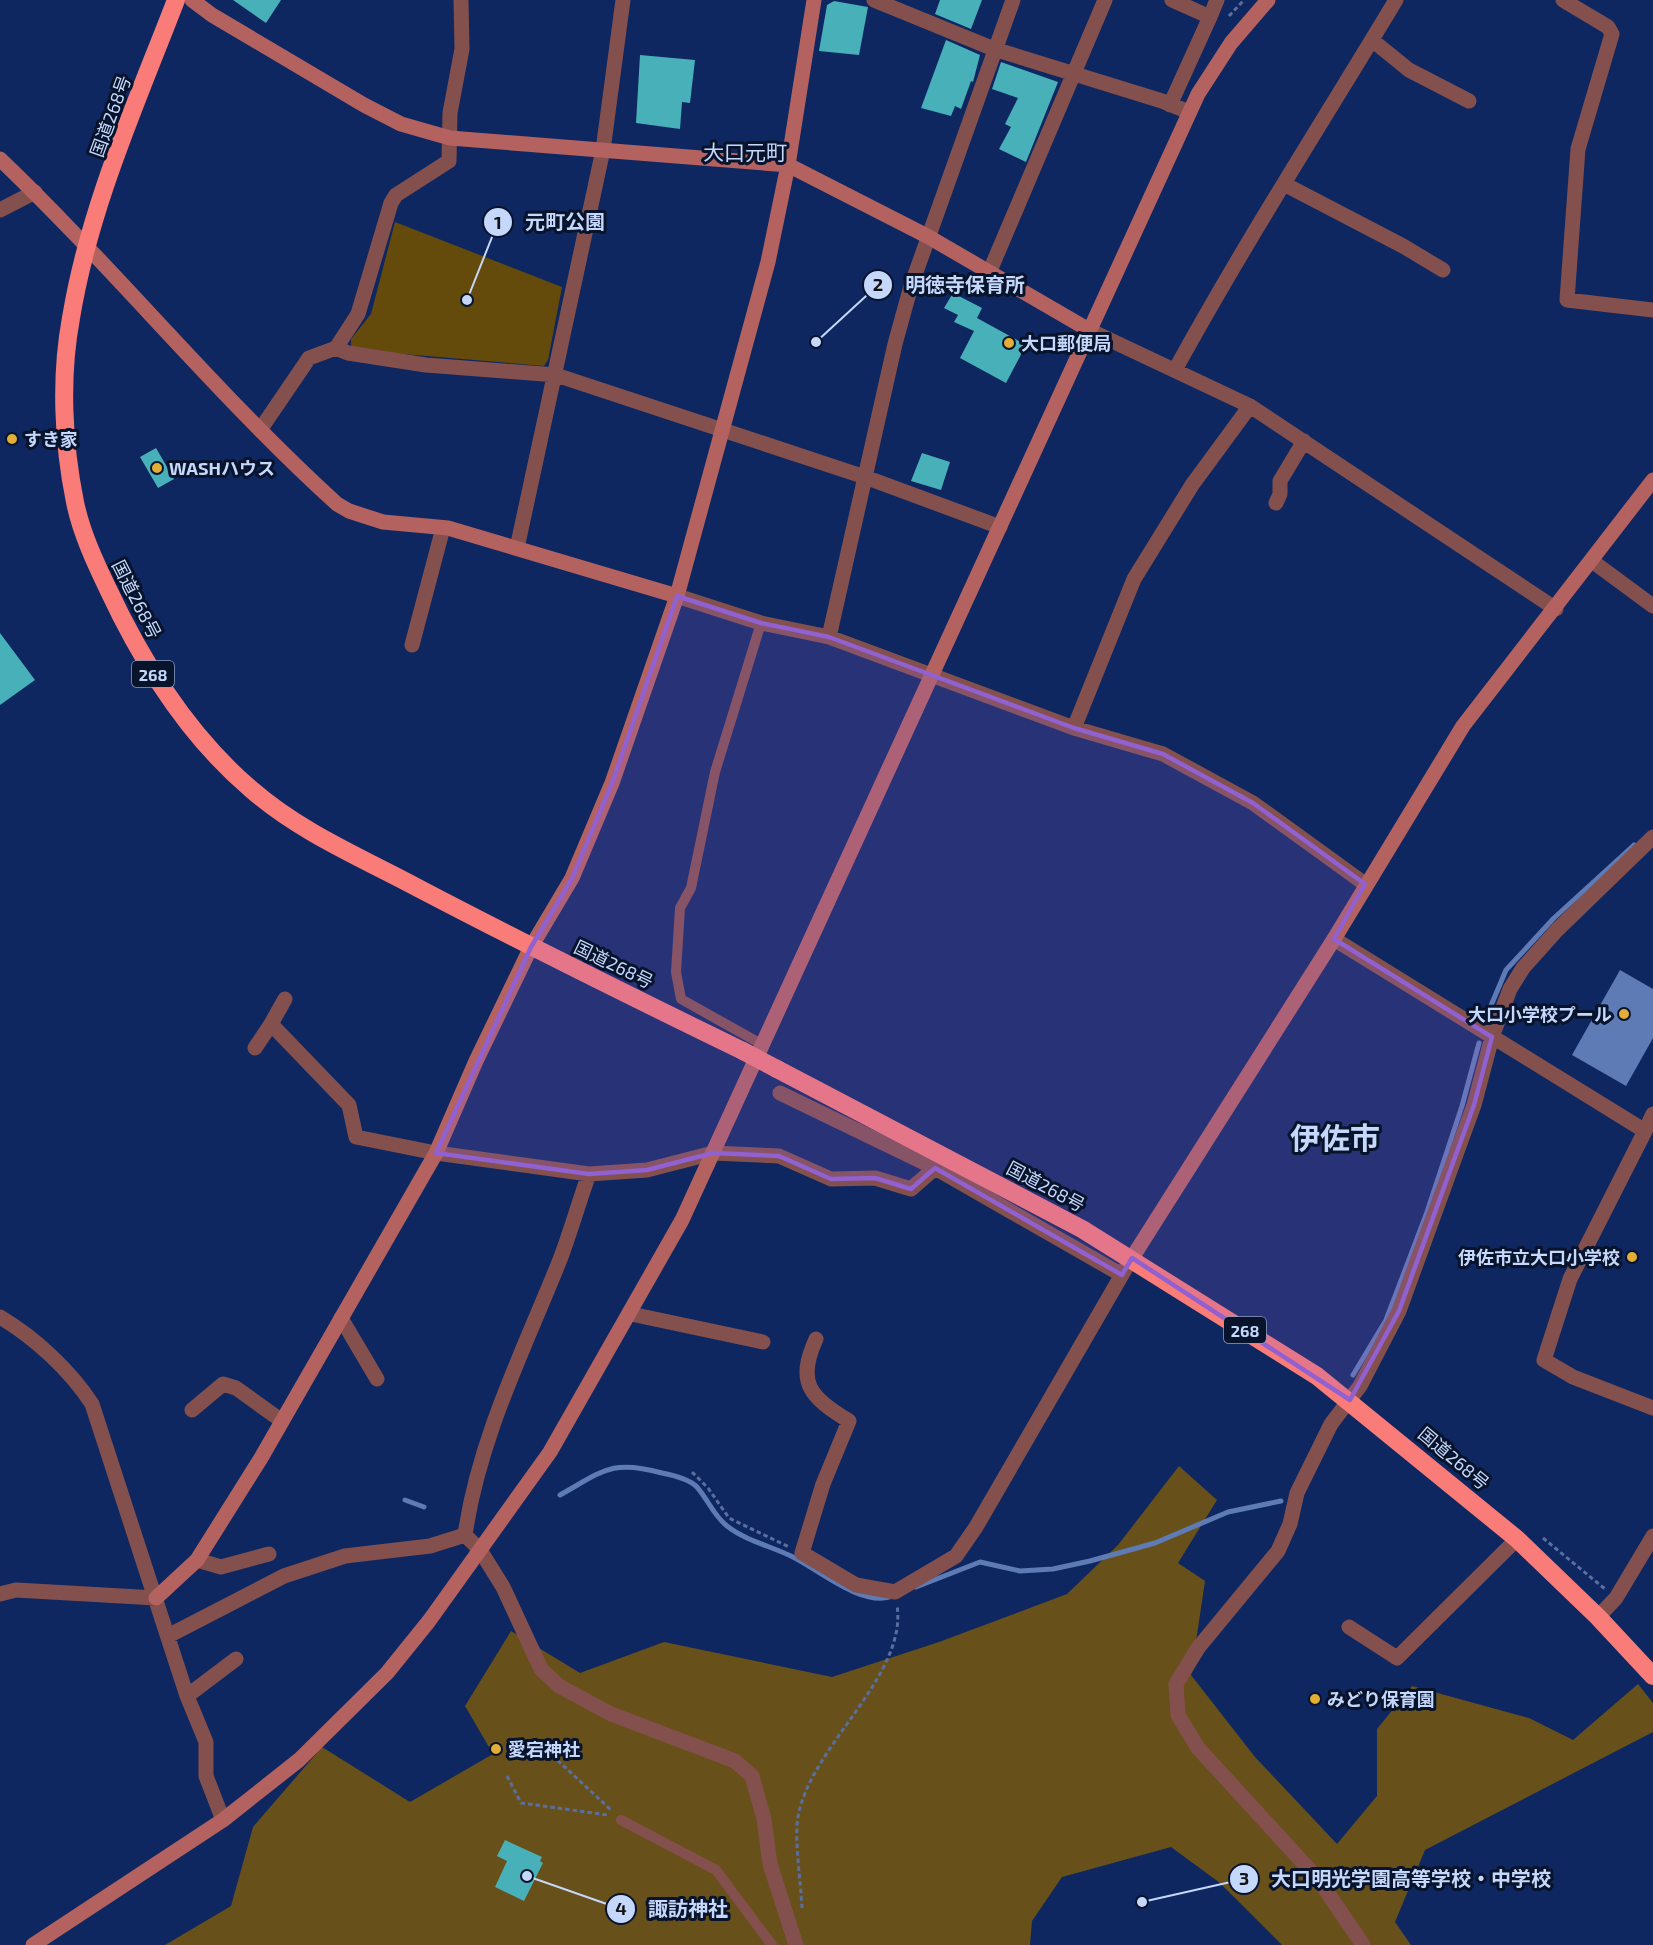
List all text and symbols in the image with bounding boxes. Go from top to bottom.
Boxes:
street label: 国道268号 [85,72,135,160]
district label: 大口元町 [703,139,787,164]
callout: 元町公園 [483,203,617,241]
text: 元町公園 [525,209,605,233]
text: 1 [494,211,502,233]
callout: 明徳寺保育所 [863,266,1037,304]
text: 明徳寺保育所 [905,272,1025,296]
text: 2 [873,273,883,295]
place label: 大口郵便局 [1021,332,1111,354]
marker: 大口郵便局 [1002,336,1016,350]
place label: すき家 [24,428,78,450]
marker: すき家 [5,432,19,446]
place label: WASHハウス [169,457,275,479]
marker: WASHハウス [150,461,164,475]
street label: 国道268号 [108,556,166,642]
road number: 268 [132,661,174,687]
street label: 国道268号 [571,935,657,993]
place label: 大口小学校プール [1468,1003,1612,1025]
marker: 大口小学校プール [1617,1007,1631,1021]
district label: 伊佐市 [1290,1119,1380,1155]
street label: 国道268号 [1003,1156,1089,1216]
place label: 伊佐市立大口小学校 [1458,1246,1620,1268]
marker: 伊佐市立大口小学校 [1625,1250,1639,1264]
road number: 268 [1224,1317,1266,1343]
street label: 国道268号 [1414,1422,1494,1494]
place label: みどり保育園 [1327,1688,1435,1710]
marker: みどり保育園 [1308,1692,1322,1706]
place label: 愛宕神社 [508,1738,580,1760]
marker: 愛宕神社 [489,1742,503,1756]
callout: 大口明光学園高等学校・中学校 [1229,1860,1563,1898]
text: 大口明光学園高等学校・中学校 [1271,1866,1551,1890]
text: 3 [1239,1867,1249,1889]
callout: 諏訪神社 [606,1890,740,1928]
text: 諏訪神社 [648,1896,728,1920]
text: 4 [615,1897,627,1919]

